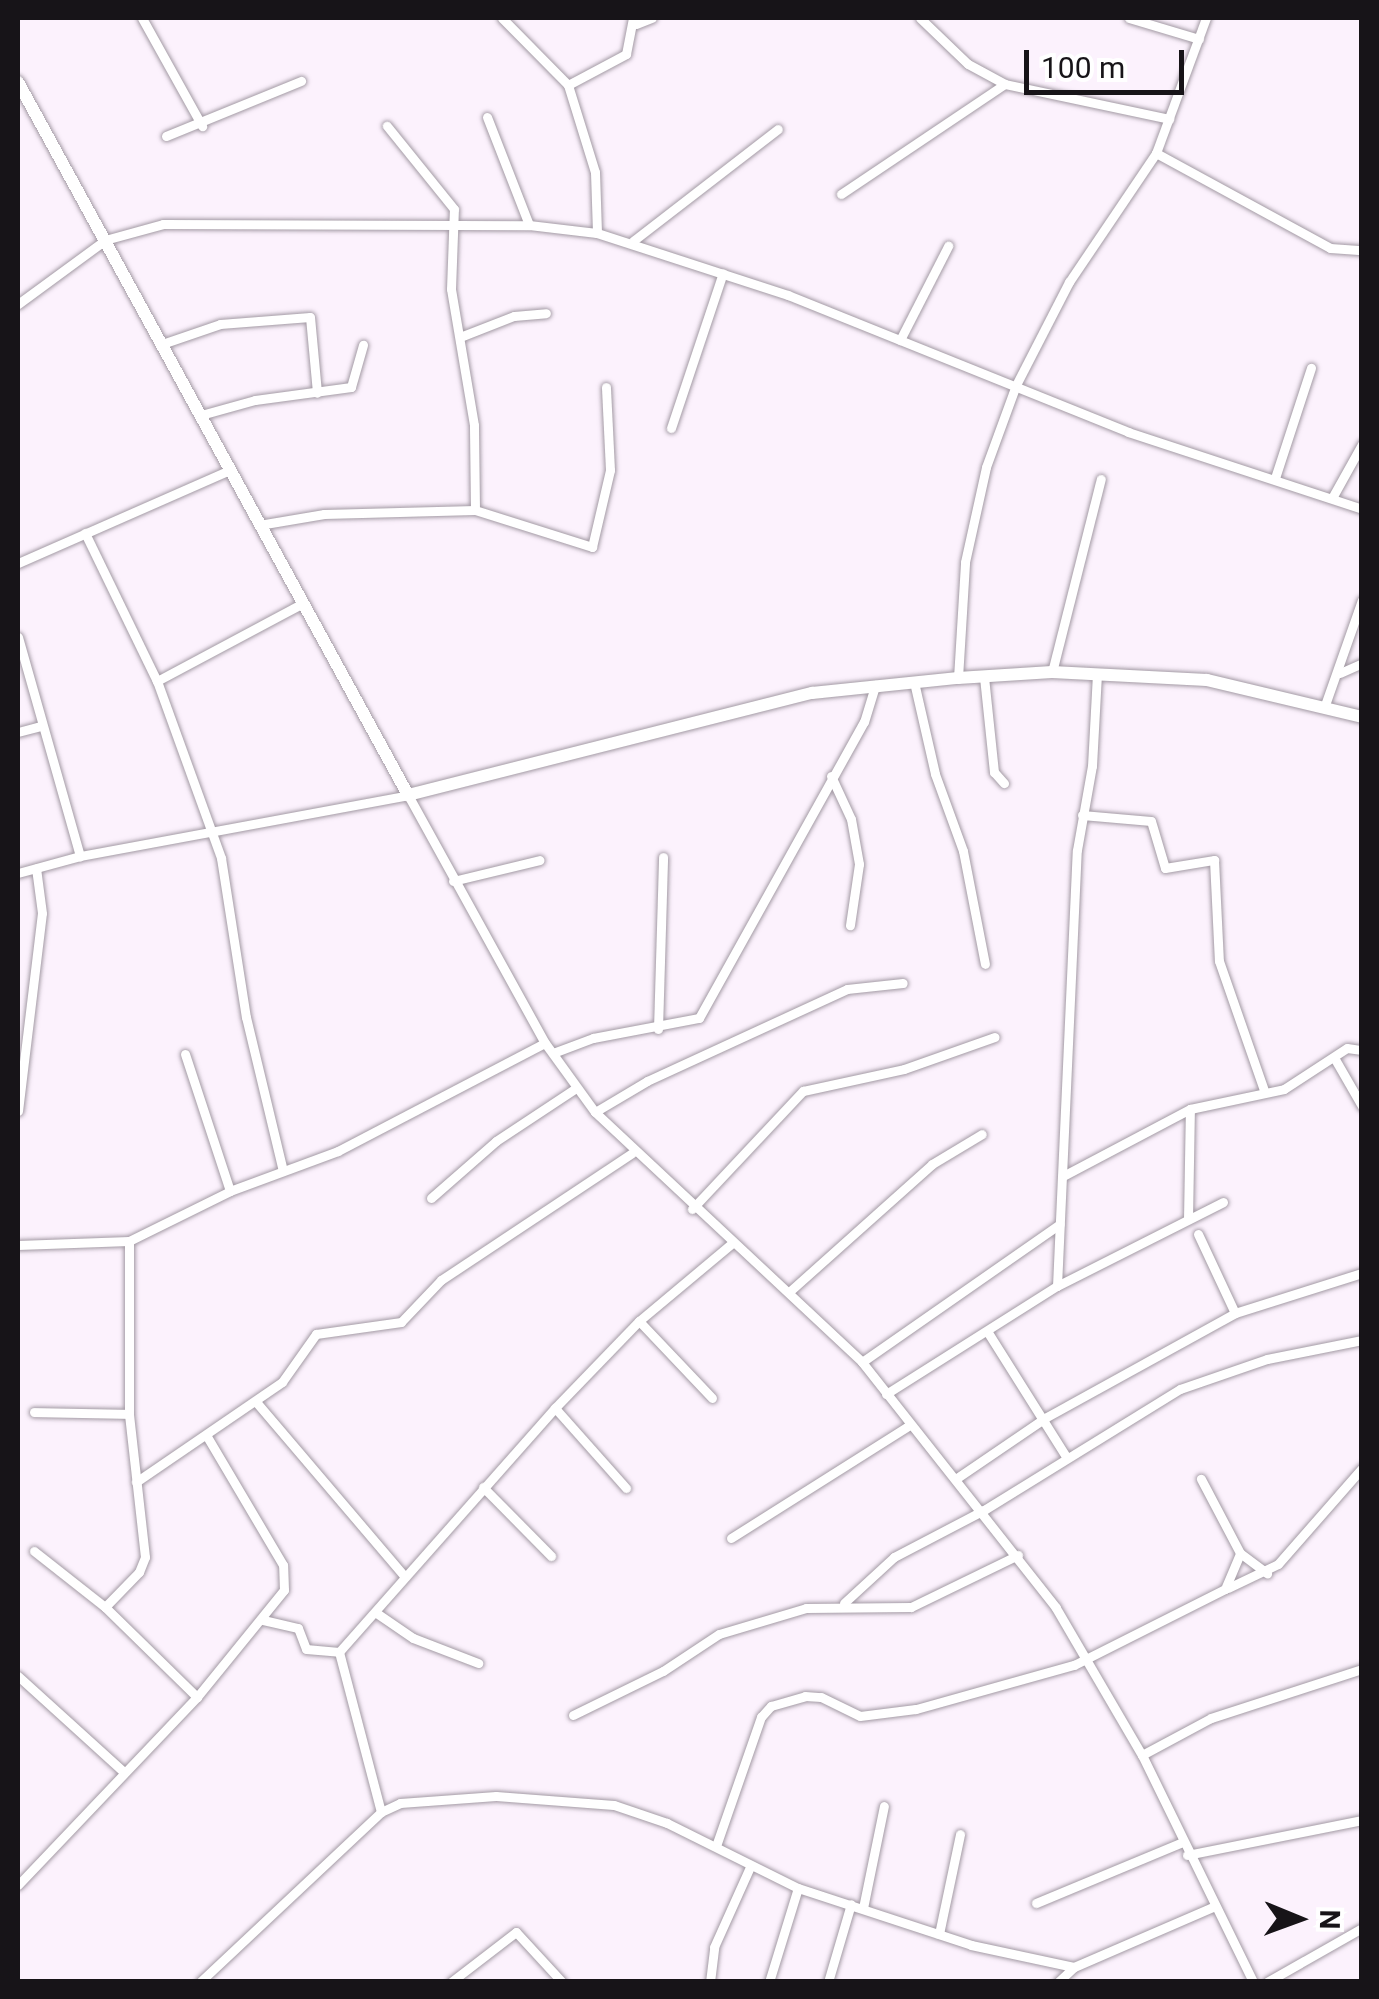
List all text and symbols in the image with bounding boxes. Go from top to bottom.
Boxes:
scale bar [1029,30,1189,92]
text: 100 m [1041,50,1125,85]
north arrow [1249,1869,1349,1969]
text: N [1313,1909,1346,1930]

